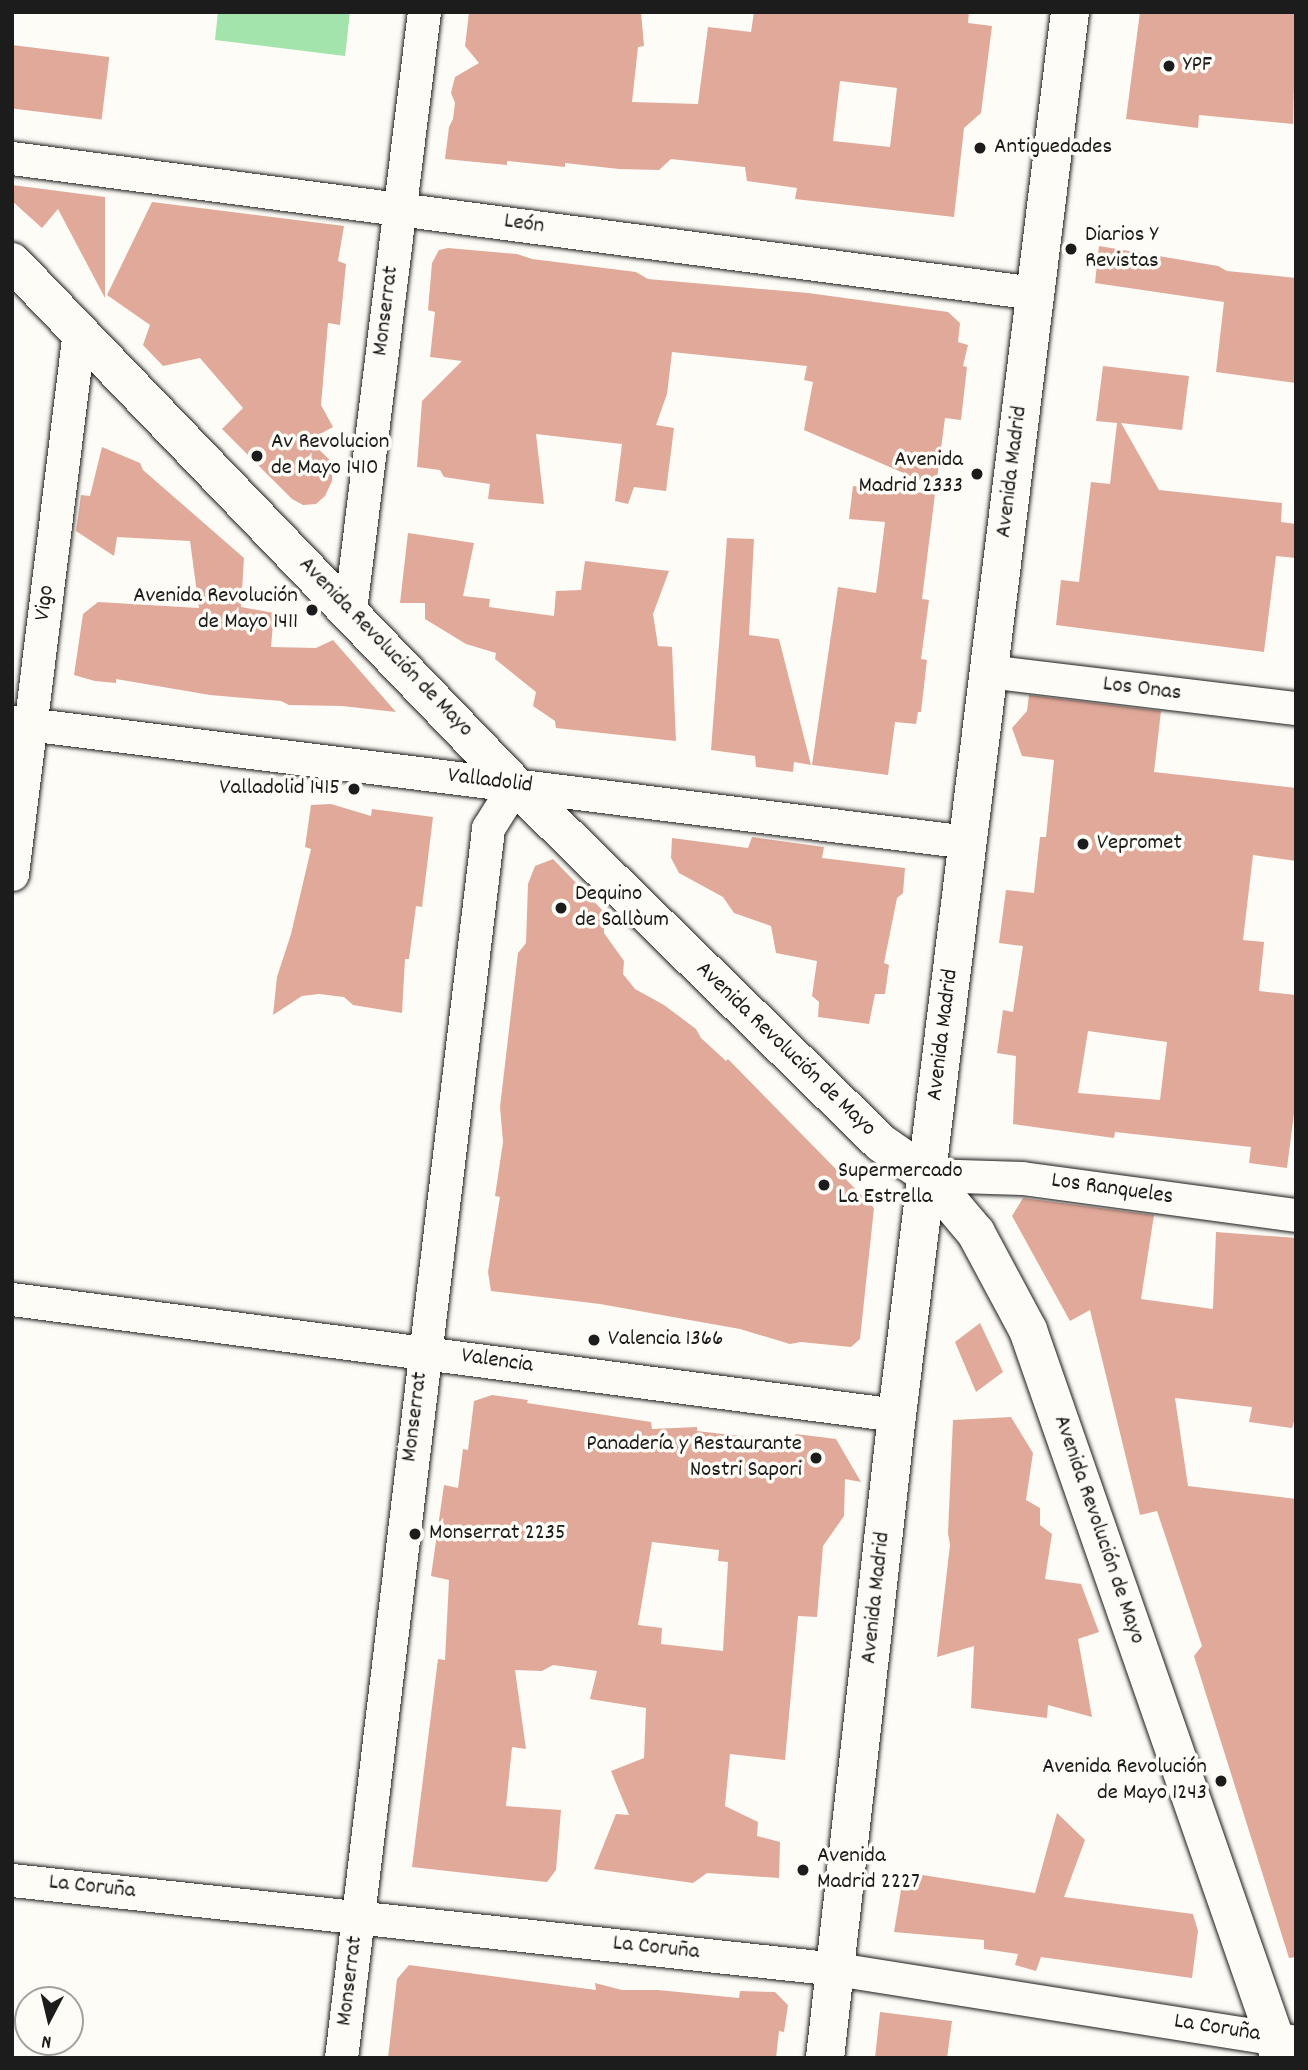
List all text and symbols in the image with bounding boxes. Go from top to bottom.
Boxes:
place label: YPF [1183,52,1212,80]
marker: YPF [1161,58,1177,74]
place label: Antiguedades [994,134,1112,162]
marker: Antiguedades [972,140,988,156]
street label: León [502,209,546,241]
place label: Diarios Y Revistas [1085,222,1159,276]
marker: Diarios Y Revistas [1063,241,1079,257]
street label: Monserrat [368,264,406,358]
street label: Avenida Madrid [991,405,1035,539]
place label: Av Revolucion de Mayo 1410 [271,429,389,483]
place label: Avenida Madrid 2333 [858,447,963,501]
marker: Av Revolucion de Mayo 1410 [249,448,265,464]
marker: Avenida Madrid 2333 [969,466,985,482]
street label: Avenida Revolución de Mayo [292,552,478,744]
place label: Avenida Revolución de Mayo 1411 [133,583,298,637]
street label: Vigo [30,584,62,622]
marker: Avenida Revolución de Mayo 1411 [304,602,320,618]
street label: Los Onas [1101,671,1183,709]
street label: Valladolid [446,763,534,801]
place label: Valladolid 1415 [219,775,340,803]
marker: Valladolid 1415 [346,781,362,797]
place label: Vepromet [1097,830,1182,858]
marker: Vepromet [1075,836,1091,852]
place label: Dequino de Sallòum [575,881,669,935]
marker: Dequino de Sallòum [553,900,569,916]
street label: Avenida Revolución de Mayo [689,957,881,1143]
street label: Avenida Madrid [922,968,966,1102]
place label: Supermercado La Estrella [838,1158,963,1212]
street label: Los Ranqueles [1049,1168,1175,1212]
marker: Supermercado La Estrella [816,1177,832,1193]
place label: Valencia 1366 [608,1326,723,1354]
marker: Valencia 1366 [586,1332,602,1348]
street label: Valencia [459,1343,535,1381]
street label: Monserrat [397,1370,435,1464]
street label: Avenida Revolución de Mayo [1046,1412,1150,1648]
place label: Panadería y Restaurante Nostri Sapori [586,1431,802,1485]
marker: Panadería y Restaurante Nostri Sapori [808,1450,824,1466]
place label: Monserrat 2235 [429,1520,566,1548]
marker: Monserrat 2235 [407,1526,423,1542]
street label: Avenida Madrid [856,1531,898,1665]
place label: Avenida Revolución de Mayo 1243 [1042,1754,1207,1808]
marker: Avenida Revolución de Mayo 1243 [1213,1773,1229,1789]
place label: Avenida Madrid 2227 [817,1843,920,1897]
marker: Avenida Madrid 2227 [795,1862,811,1878]
street label: La Coruña [47,1870,137,1906]
street label: La Coruña [611,1931,701,1967]
street label: Monserrat [332,1934,370,2028]
north arrow [14,1986,84,2056]
street label: La Coruña [1172,2009,1262,2049]
text: N [40,2026,53,2054]

